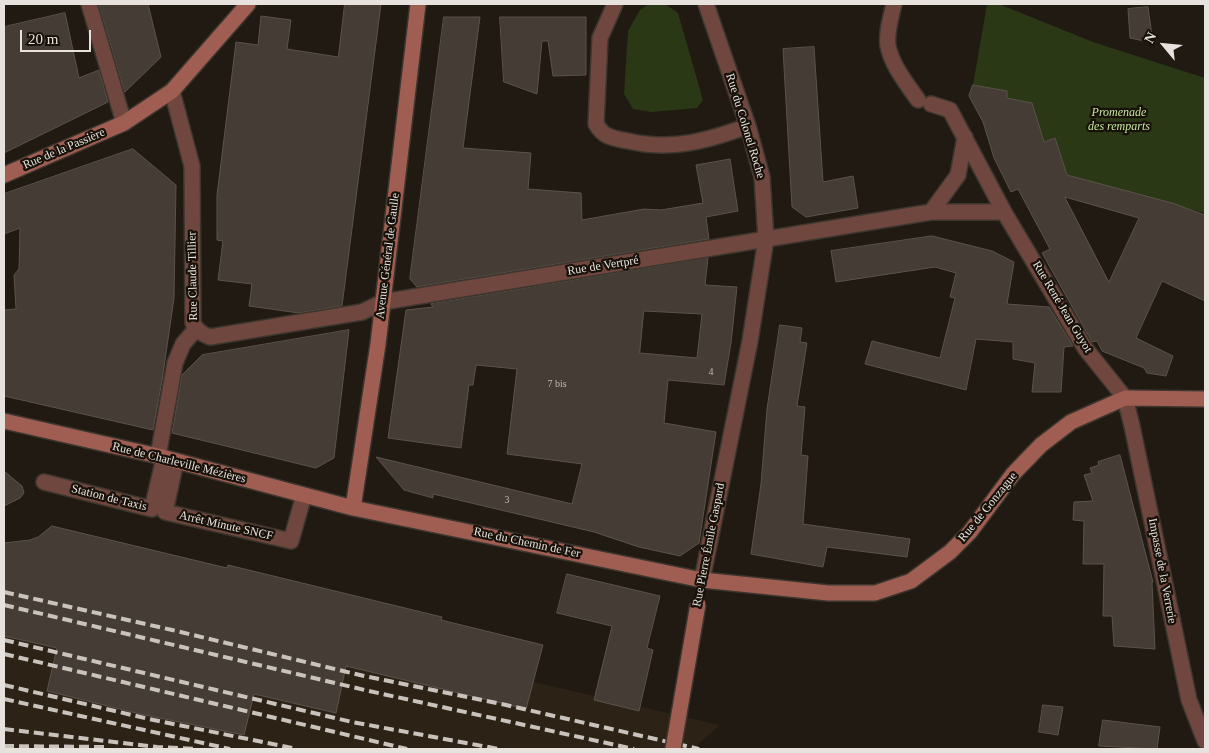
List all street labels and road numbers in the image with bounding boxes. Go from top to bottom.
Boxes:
street label: Rue du Colonel Roche [722,72,768,180]
street label: Rue de la Passière [21,125,107,173]
street label: Avenue Général de Gaulle [373,192,403,320]
street label: Rue Claude Tillier [185,231,201,321]
street label: Rue de Vertpré [566,253,640,279]
street label: Rue René Jean Guyot [1029,259,1095,355]
street label: Rue de Charleville Mézières [111,439,247,487]
street label: Rue de Gonzague [956,469,1020,545]
street label: Station de Taxis [70,482,148,514]
street label: Rue Pierre Émile Gaspard [690,482,728,608]
street label: Arrêt Minute SNCF [178,508,274,544]
street label: Impasse de la Verrerie [1145,517,1179,625]
street label: Rue du Chemin de Fer [472,525,582,561]

